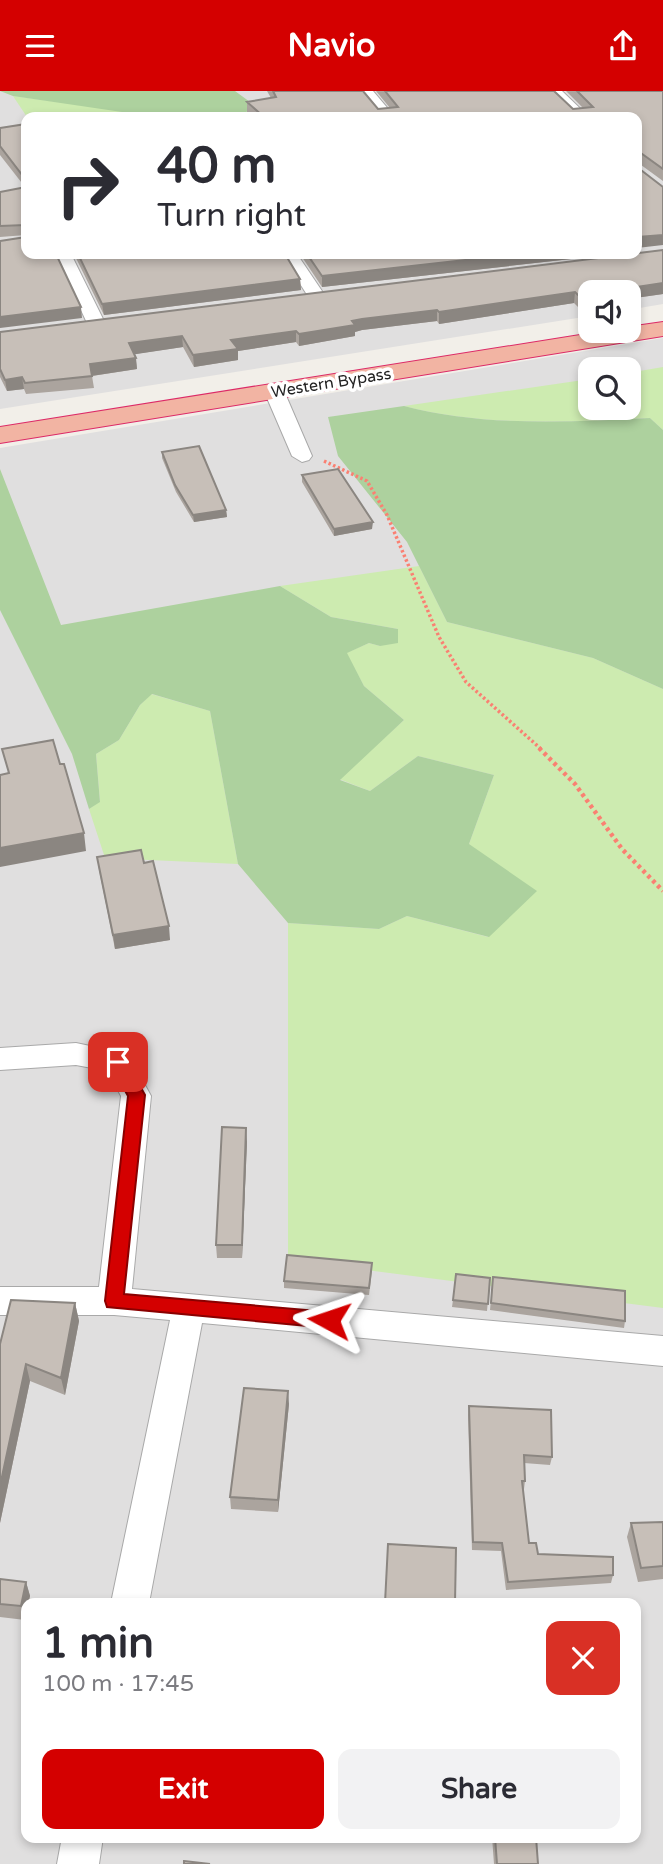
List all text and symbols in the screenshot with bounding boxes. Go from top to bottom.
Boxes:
icon: menu [21,27,59,65]
text: Navio [288,27,375,65]
icon: share [604,27,642,65]
text: 40 m [157,137,276,196]
icon: right [42,140,133,231]
text: Turn right [157,197,306,235]
map controls [578,280,641,420]
button: sound [578,280,641,343]
button: search [578,357,641,420]
street label: Western Bypass [270,364,393,402]
pin [88,1032,148,1092]
icon: arrive [99,1043,137,1081]
position arrow [292,1283,366,1357]
text: 1 min [42,1618,154,1669]
button: close [546,1621,620,1695]
text: 100 m · 17:45 [42,1670,194,1698]
button: Exit [42,1749,324,1829]
button: Share [338,1749,620,1829]

